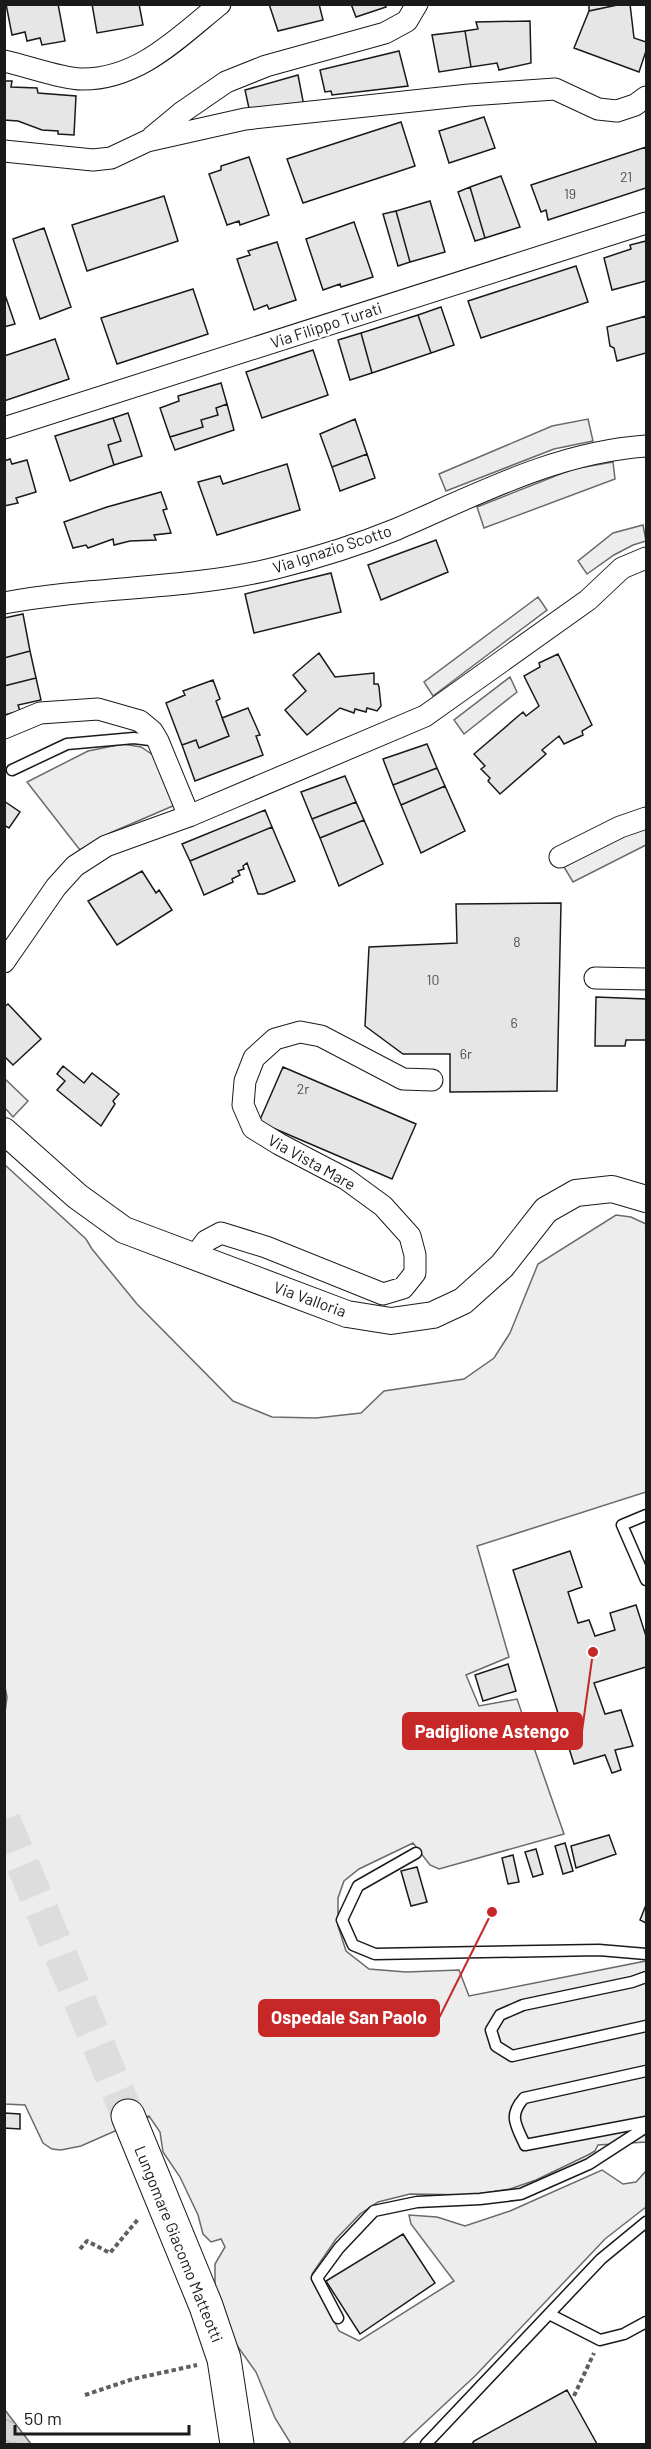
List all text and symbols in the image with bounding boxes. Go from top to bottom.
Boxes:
house number: 21 [620,168,632,185]
house number: 19 [564,185,576,202]
street label: Via Filippo Turati [268,298,384,351]
street label: Via Ignazio Scotto [270,520,394,577]
house number: 8 [513,933,521,950]
house number: 10 [427,971,439,988]
house number: 6 [510,1014,518,1031]
house number: 6r [460,1045,472,1062]
house number: 2r [297,1080,309,1097]
street label: Via Vista Mare [265,1130,359,1193]
street label: Via Valloria [271,1277,349,1320]
callout: Padiglione Astengo [403,1713,582,1749]
text: Padiglione Astengo [415,1720,569,1742]
callout: Ospedale San Paolo [259,2000,439,2036]
text: Ospedale San Paolo [271,2006,427,2028]
street label: Lungomare Giacomo Matteotti [131,2143,228,2345]
scale bar [15,2398,189,2436]
text: 50 m [24,2407,62,2429]

